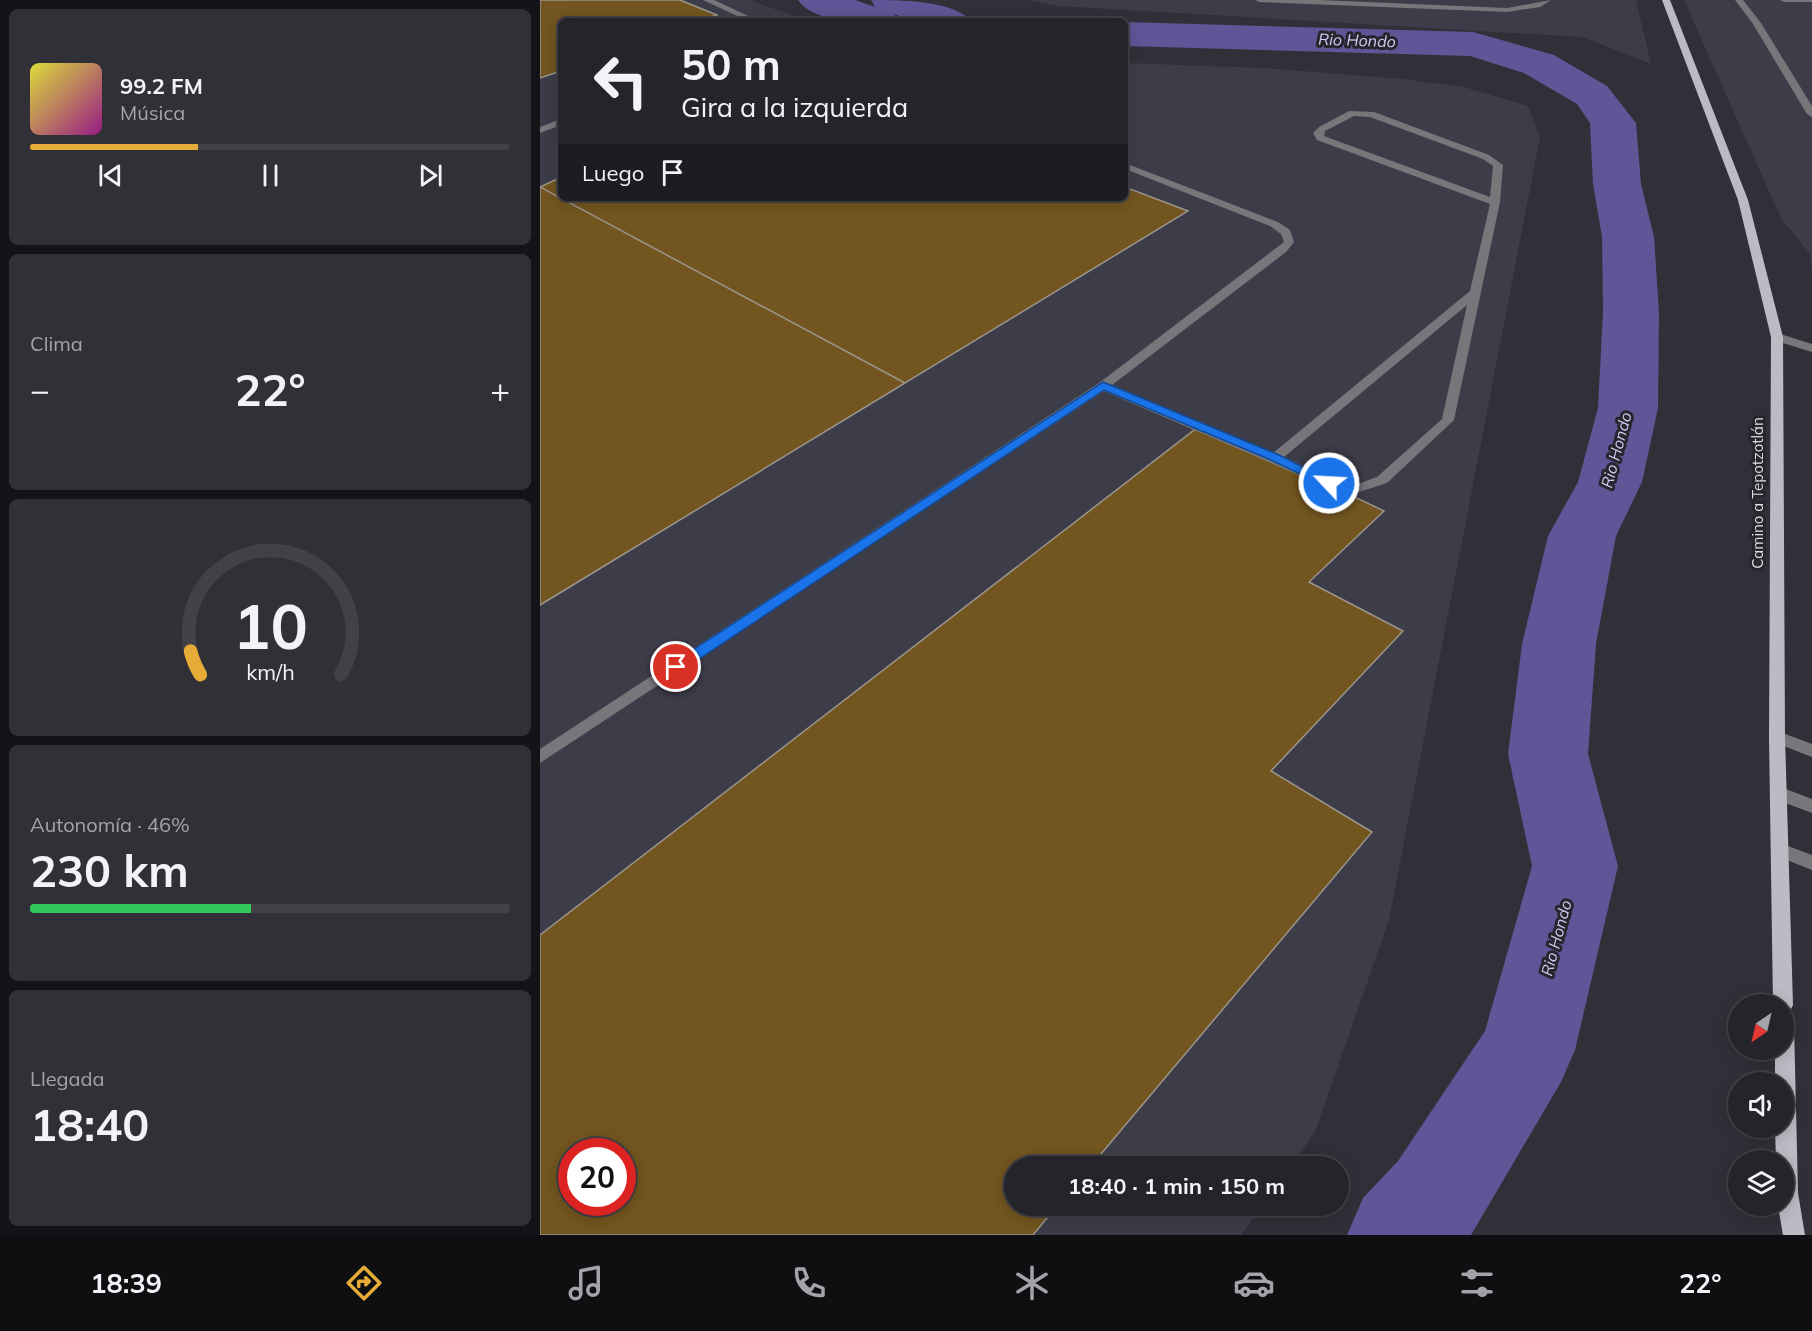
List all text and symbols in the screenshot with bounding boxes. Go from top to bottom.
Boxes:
water label: Rio Hondo [1318,29,1396,51]
text: 50 m [681,38,781,91]
icon: left [582,42,660,120]
text: 99.2 FM [120,72,203,100]
text: Gira a la izquierda [681,90,908,124]
text: Música [120,100,185,125]
icon: arrive [656,156,689,189]
icon: previous [94,159,127,192]
icon: pause [254,159,287,192]
icon: next [414,159,447,192]
text: Luego [582,159,644,187]
text: Clima [30,331,83,356]
text: 22° [234,361,306,417]
text: − [30,369,50,410]
text: + [490,369,510,410]
water label: Rio Hondo [1596,410,1636,490]
street label: Camino a Tepotzotlán [1748,417,1767,569]
position arrow [1297,451,1361,515]
text: 10 [233,586,307,665]
pin [650,641,701,692]
icon: arrive [659,650,692,683]
text: km/h [246,658,294,685]
text: Autonomía · 46% [30,812,190,837]
text: 230 km [30,842,189,898]
water label: Rio Hondo [1536,898,1576,978]
north arrow [1728,994,1794,1060]
map controls [1728,994,1794,1216]
text: Llegada [30,1066,105,1091]
button: sound [1728,1072,1794,1138]
text: 18:40 [30,1096,149,1152]
speed limit sign: 20 [558,1138,636,1216]
button: layers [1728,1150,1794,1216]
text: 18:40 · 1 min · 150 m [1068,1172,1285,1200]
icon: directions [343,1262,385,1304]
icon: music [565,1262,607,1304]
icon: phone [788,1262,830,1304]
icon: climate [1011,1262,1053,1304]
icon: car [1233,1262,1275,1304]
icon: filters [1456,1262,1498,1304]
text: 18:39 [90,1266,162,1300]
text: 22° [1679,1266,1722,1300]

